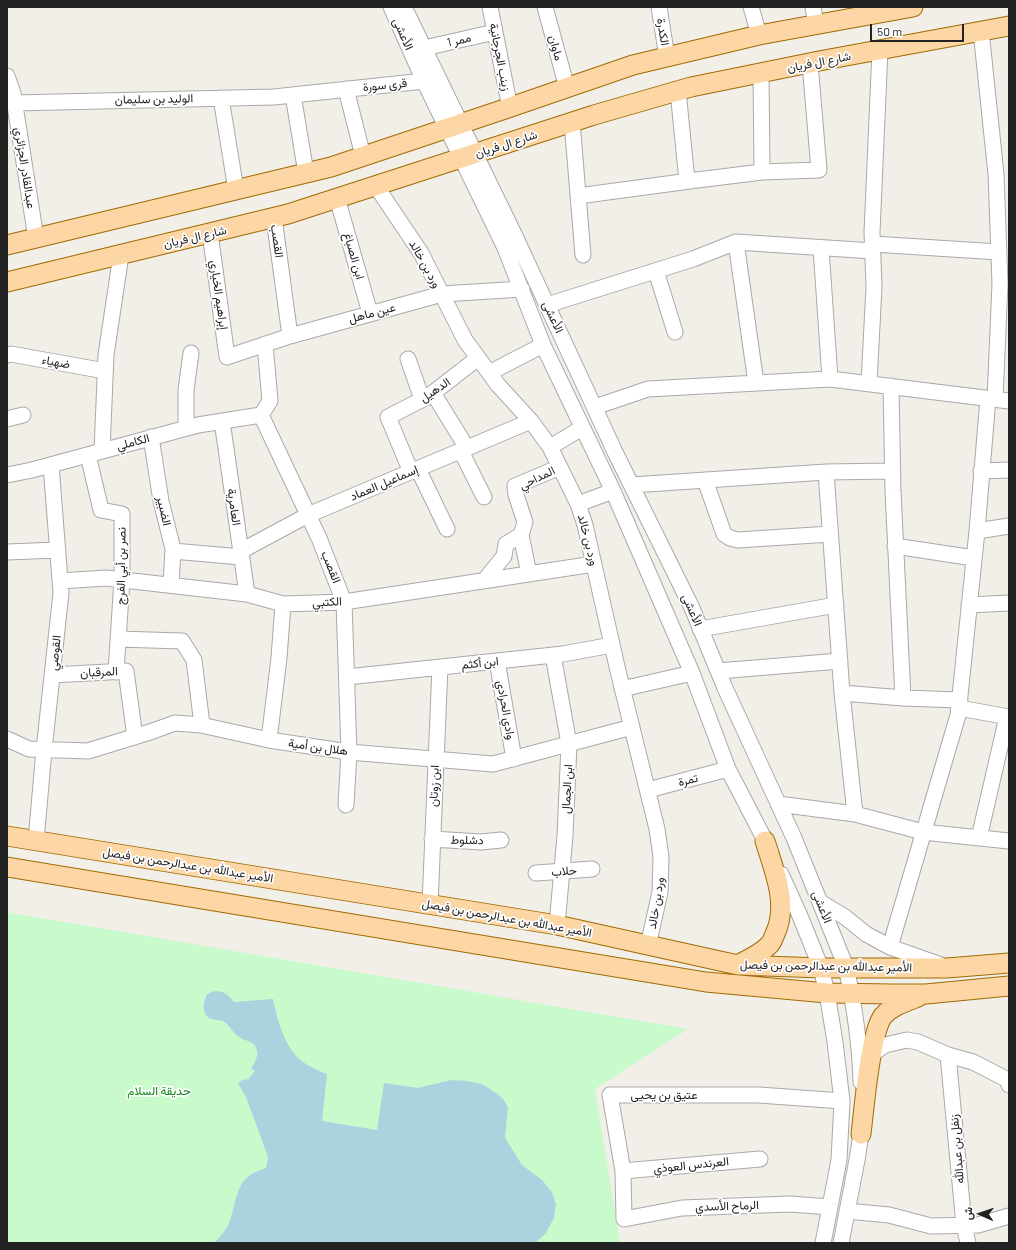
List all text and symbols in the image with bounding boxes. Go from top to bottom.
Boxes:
street label: الأعشى [390,16,416,52]
scale bar [872,16,966,42]
street label: الكدرة [654,17,672,47]
street label: زينب الجرجانية [486,22,514,92]
text: 50 m [877,24,902,38]
street label: ممر 1 [445,30,473,50]
street label: ماوان [546,34,566,62]
street label: شارع ال فريان [786,49,852,75]
street label: قرى سورة [362,76,408,94]
street label: الوليد بن سليمان [115,91,193,107]
street label: عبدالقادر الجزائري [11,126,39,210]
street label: شارع ال فريان [473,127,539,161]
street label: شارع ال فريان [162,223,228,251]
street label: القصب [268,223,286,259]
street label: ابن الصباغ [340,231,368,281]
street label: ورد بن خالد [406,238,444,290]
street label: إبراهيم الخياري [207,259,231,331]
street label: الأعشى [539,299,567,335]
street label: عين ماهل [347,300,397,326]
street label: ضهياء [41,352,71,372]
street label: الدهيل [417,375,453,405]
street label: الكاملي [115,431,151,453]
street label: إسماعيل العماد [348,462,420,504]
street label: المداحي [517,463,557,493]
street label: العامرية [224,488,244,526]
street label: الضبير [154,495,174,527]
street label: ورد بن خالد [575,513,601,567]
street label: نصر بن أبي الفرج [113,527,129,605]
street label: القصب [318,549,344,585]
street label: الأعشى [679,592,705,628]
street label: الكتبي [312,594,342,610]
street label: القوصي [46,635,64,671]
street label: ابن أكثم [461,654,499,672]
street label: المرقبان [80,664,118,680]
street label: وادي الحرادي [494,679,518,741]
street label: هلال بن أمية [287,736,349,758]
street label: ابن الجمال [559,764,575,814]
street label: ابن زوتان [426,765,442,807]
street label: تمرة [677,771,699,789]
street label: دشلوط [450,833,484,847]
street label: الأمير عبدالله بن عبدالرحمن بن فيصل [102,844,274,886]
street label: حلاب [551,863,577,879]
street label: ورد بن خالد [645,876,667,930]
street label: الأعشى [809,889,835,925]
street label: الأمير عبدالله بن عبدالرحمن بن فيصل [421,896,593,940]
street label: الأمير عبدالله بن عبدالرحمن بن فيصل [740,957,912,975]
park label: حديقة السلام [127,1084,191,1098]
street label: عتيق بن يحيى [631,1088,697,1102]
street label: زنفل بن عبدالله [947,1114,967,1184]
street label: العرندس العوذي [652,1154,730,1176]
north arrow [960,1194,1000,1234]
street label: الرماح الأسدي [695,1198,759,1214]
text: ش [961,1207,974,1220]

